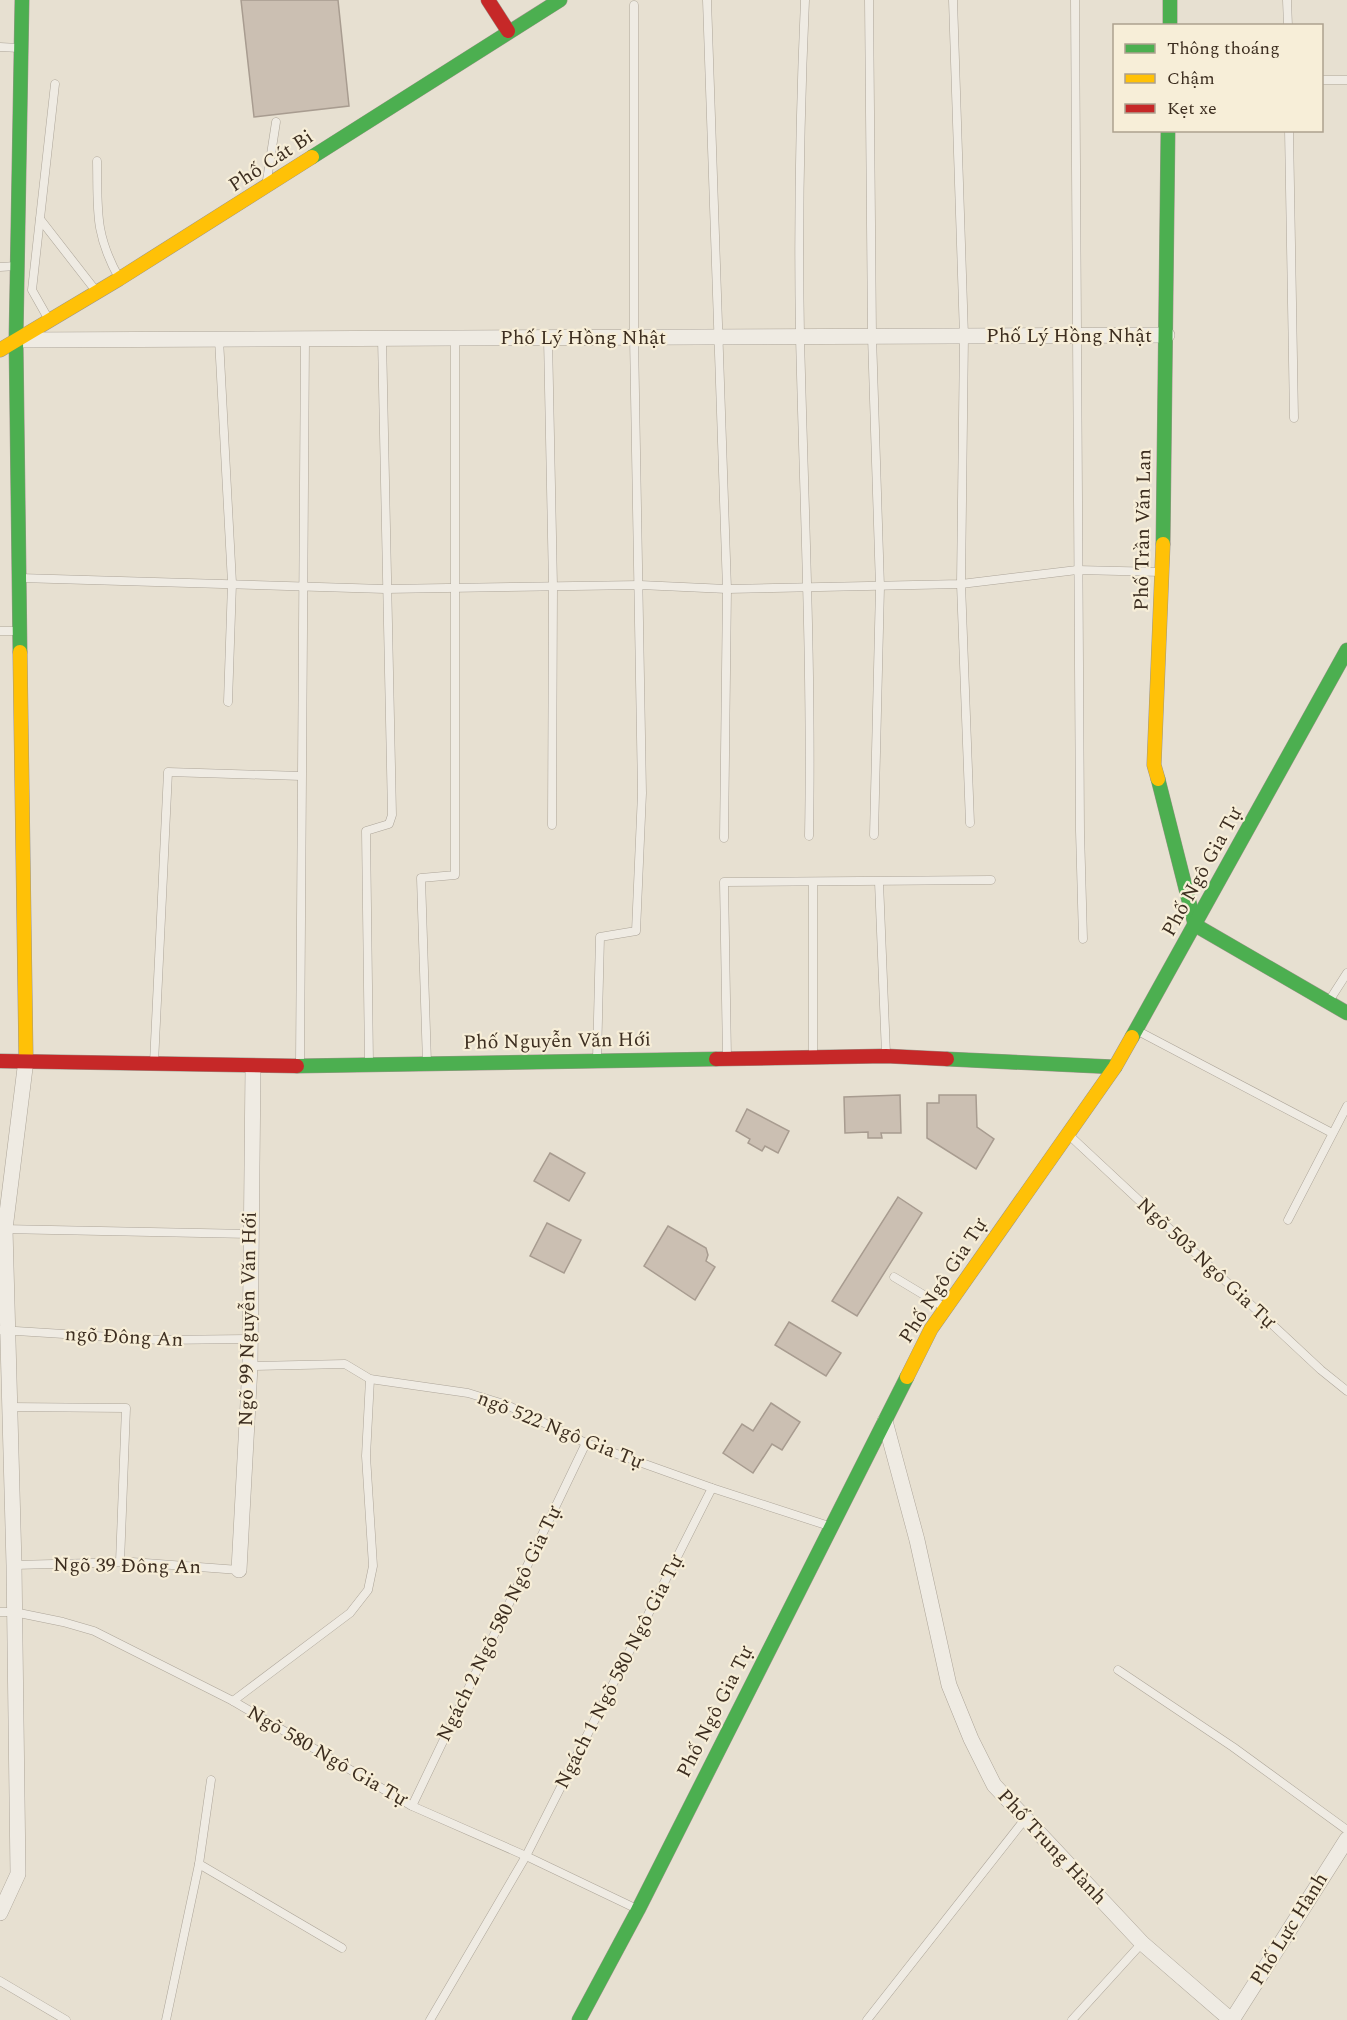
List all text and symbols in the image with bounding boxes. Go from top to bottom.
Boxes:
legend [1113,24,1323,132]
text: Thông thoáng [1167,35,1280,62]
text: Chậm [1167,65,1215,92]
text: Kẹt xe [1167,95,1217,122]
street label: Phố Cát Bi [223,122,319,200]
street label: Phố Lý Hồng Nhật [986,321,1152,351]
street label: Phố Lý Hồng Nhật [500,323,666,353]
street label: Phố Trần Văn Lan [1127,449,1159,611]
street label: Phố Ngô Gia Tự [1154,801,1250,942]
street label: Phố Nguyễn Văn Hới [463,1024,651,1058]
street label: Ngõ 503 Ngô Gia Tự [1130,1190,1283,1336]
street label: Ngõ 99 Nguyễn Văn Hới [231,1211,265,1427]
street label: Phố Ngô Gia Tự [891,1212,995,1349]
street label: ngõ Đông An [64,1319,184,1355]
street label: ngõ 522 Ngô Gia Tự [473,1383,648,1477]
street label: Ngách 2 Ngõ 580 Ngô Gia Tự [429,1501,570,1747]
street label: Ngách 1 Ngõ 580 Ngô Gia Tự [547,1549,691,1794]
street label: Ngõ 39 Đông An [53,1550,201,1582]
street label: Phố Ngô Gia Tự [669,1641,761,1783]
street label: Ngõ 580 Ngô Gia Tự [241,1698,414,1815]
street label: Phố Trung Hành [990,1782,1114,1912]
street label: Phố Lực Hành [1242,1867,1336,1991]

